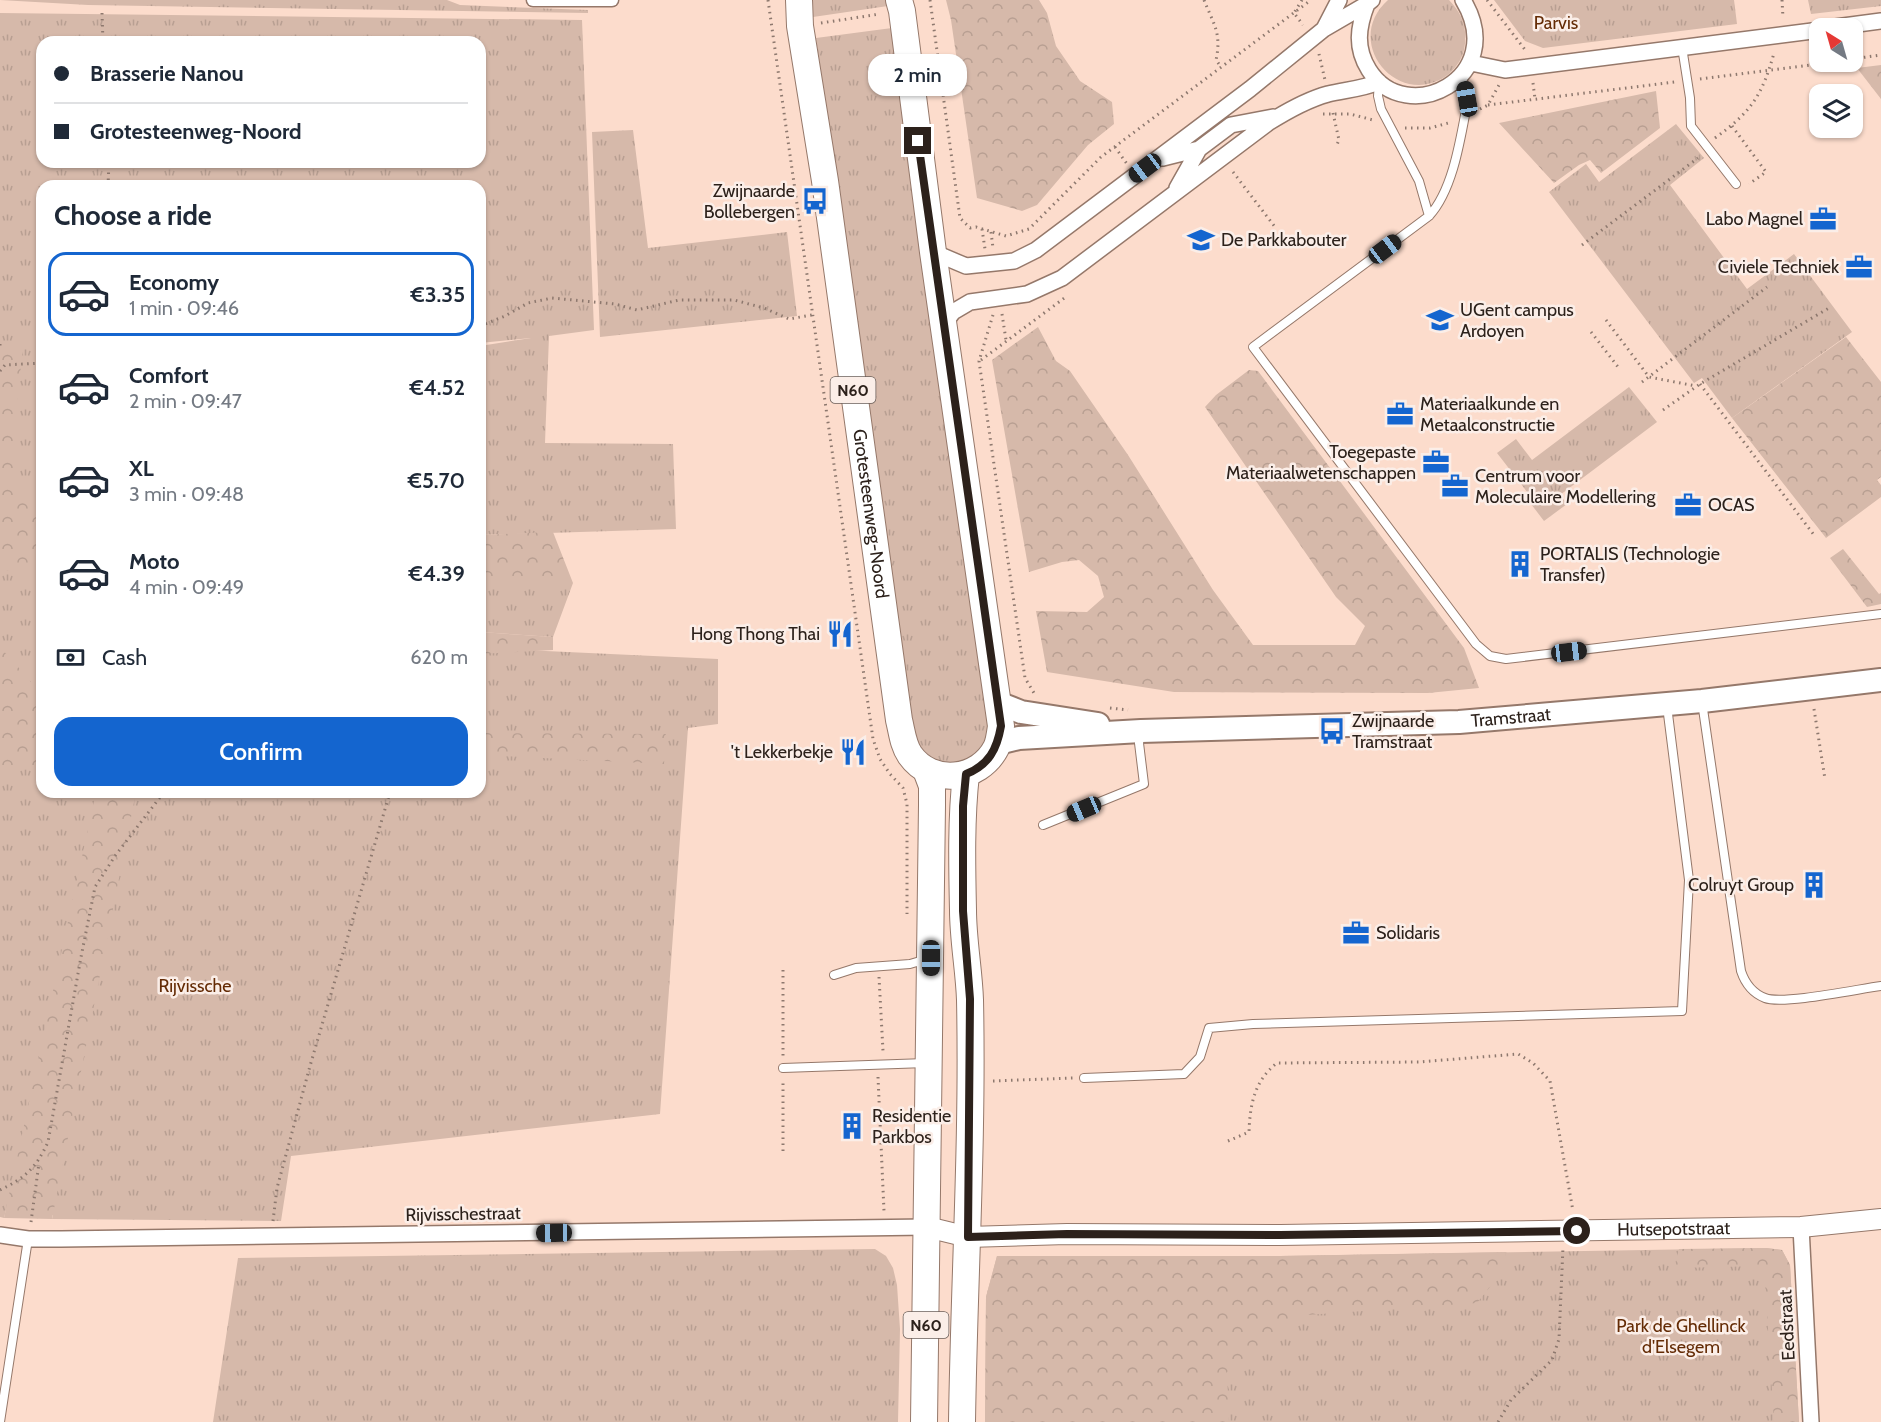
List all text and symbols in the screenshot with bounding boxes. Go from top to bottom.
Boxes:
park label: Parvis [1534,12,1578,34]
north arrow [1809,18,1863,72]
map controls [1809,18,1863,138]
callout: 2 min [868,54,968,96]
text: Brasserie Nanou [90,60,244,87]
text: 2 min [893,63,942,87]
car [1455,80,1479,118]
button: layers [1809,84,1863,138]
text: Grotesteenweg-Noord [90,118,302,145]
route end [904,127,931,154]
car [1125,150,1165,186]
place label: Zwijnaarde Bollebergen [704,180,795,223]
bus stop icon: Zwijnaarde Bollebergen [800,186,830,216]
text: Choose a ride [54,199,212,232]
office icon: Labo Magnel [1808,204,1838,234]
place label: Labo Magnel [1706,208,1804,230]
school or university icon: De Parkkabouter [1186,225,1216,255]
place label: De Parkkabouter [1221,229,1347,251]
car [1365,231,1405,267]
office icon: Civiele Techniek [1844,252,1874,282]
place label: Civiele Techniek [1718,256,1840,278]
icon: car [57,267,111,321]
text: Economy [129,269,219,296]
text: €3.35 [410,281,465,308]
text: 1 min · 09:46 [129,296,239,320]
place label: UGent campus Ardoyen [1460,299,1574,342]
school or university icon: UGent campus Ardoyen [1425,305,1455,335]
icon: car [57,360,111,414]
text: Comfort [129,362,208,389]
text: €4.52 [409,374,465,401]
road number: N60 [830,377,876,403]
text: 2 min · 09:47 [129,389,242,413]
place label: Materiaalkunde en Metaalconstructie [1420,393,1559,436]
office icon: Materiaalkunde en Metaalconstructie [1385,399,1415,429]
street label: Grotesteenweg-Noord [848,428,893,600]
place label: Toegepaste Materiaalwetenschappen [1226,441,1416,484]
office icon: Toegepaste Materiaalwetenschappen [1421,447,1451,477]
icon: car [57,453,111,507]
text: XL [129,455,154,482]
place label: Centrum voor Moleculaire Modellering [1475,465,1656,508]
text: €5.70 [408,467,465,494]
office icon: Centrum voor Moleculaire Modellering [1440,471,1470,501]
text: 3 min · 09:48 [129,482,244,506]
office icon: OCAS [1673,490,1703,520]
place label: OCAS [1708,494,1755,516]
place label: PORTALIS (Technologie Transfer) [1540,543,1720,586]
icon: car [57,546,111,600]
text: Moto [129,548,180,575]
building icon: PORTALIS (Technologie Transfer) [1505,549,1535,579]
text: €4.39 [409,560,465,587]
text: 4 min · 09:49 [129,575,244,599]
restaurant icon: Hong Thong Thai [825,619,855,649]
place label: Hong Thong Thai [691,623,820,645]
icon: cash [54,641,87,674]
car [1550,641,1588,663]
text: Cash [102,644,147,671]
text: 620 m [410,645,468,669]
street label: Tramstraat [1470,703,1552,732]
place label: Zwijnaarde Tramstraat [1352,710,1434,753]
bus stop icon: Zwijnaarde Tramstraat [1317,716,1347,746]
button: Confirm [54,717,468,786]
restaurant icon: 't Lekkerbekje [838,737,868,767]
place label: 't Lekkerbekje [731,741,833,763]
car [1064,794,1104,824]
building icon: Colruyt Group [1799,870,1829,900]
place label: Colruyt Group [1688,874,1794,896]
office icon: Solidaris [1341,918,1371,948]
place label: Solidaris [1376,922,1440,944]
car [922,940,940,976]
park label: Rijvissche [158,975,232,997]
place label: Residentie Parkbos [872,1105,951,1148]
building icon: Residentie Parkbos [837,1111,867,1141]
street label: Rijvisschestraat [405,1202,521,1226]
route start [1563,1217,1590,1244]
street label: Hutsepotstraat [1617,1217,1730,1241]
car [536,1224,572,1242]
street label: Eedstraat [1774,1289,1800,1361]
road number: N60 [904,1312,948,1338]
park label: Park de Ghellinck d'Elsegem [1616,1315,1747,1358]

